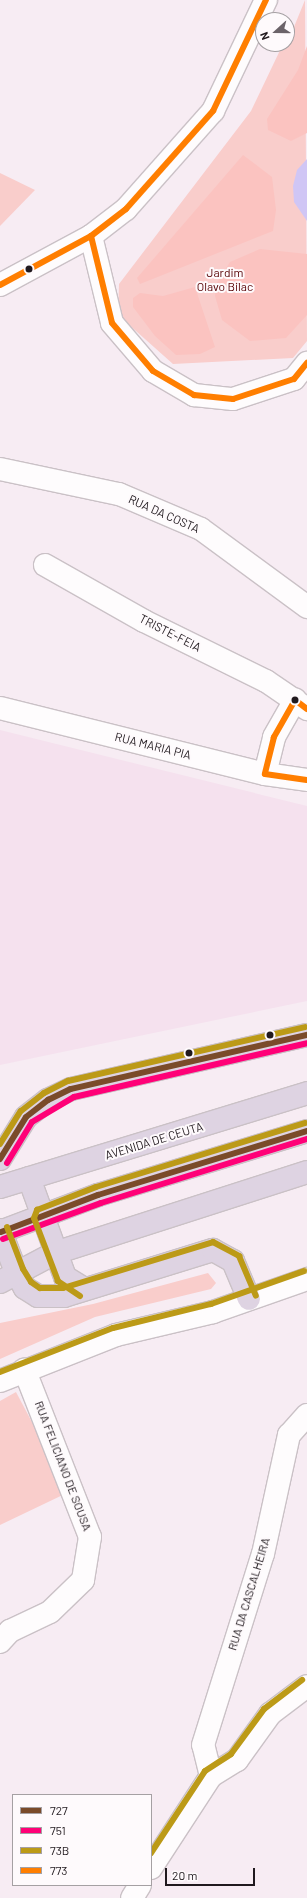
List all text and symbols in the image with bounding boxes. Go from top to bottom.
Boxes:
north arrow [255,12,295,52]
text: N [257,30,272,42]
unlabelled marker [24,264,34,274]
park label: Jardim Olavo Bilac [197,266,253,294]
street label: RUA DA COSTA [126,492,202,536]
street label: TRISTE-FEIA [137,611,203,655]
unlabelled marker [290,695,300,705]
street label: RUA MARIA PIA [113,730,193,762]
unlabelled marker [265,1030,275,1040]
unlabelled marker [184,1048,194,1058]
street label: AVENIDA DE CEUTA [103,1119,205,1163]
street label: RUA FELICIANO DE SOUSA [32,1399,94,1533]
street label: RUA DA CASCALHEIRA [225,1536,273,1652]
legend [12,1794,152,1886]
text: 727 [50,1803,68,1817]
text: 751 [50,1823,66,1837]
text: 73B [50,1843,69,1857]
scale bar [167,1860,257,1886]
text: 773 [50,1863,68,1877]
text: 20 m [172,1868,198,1882]

